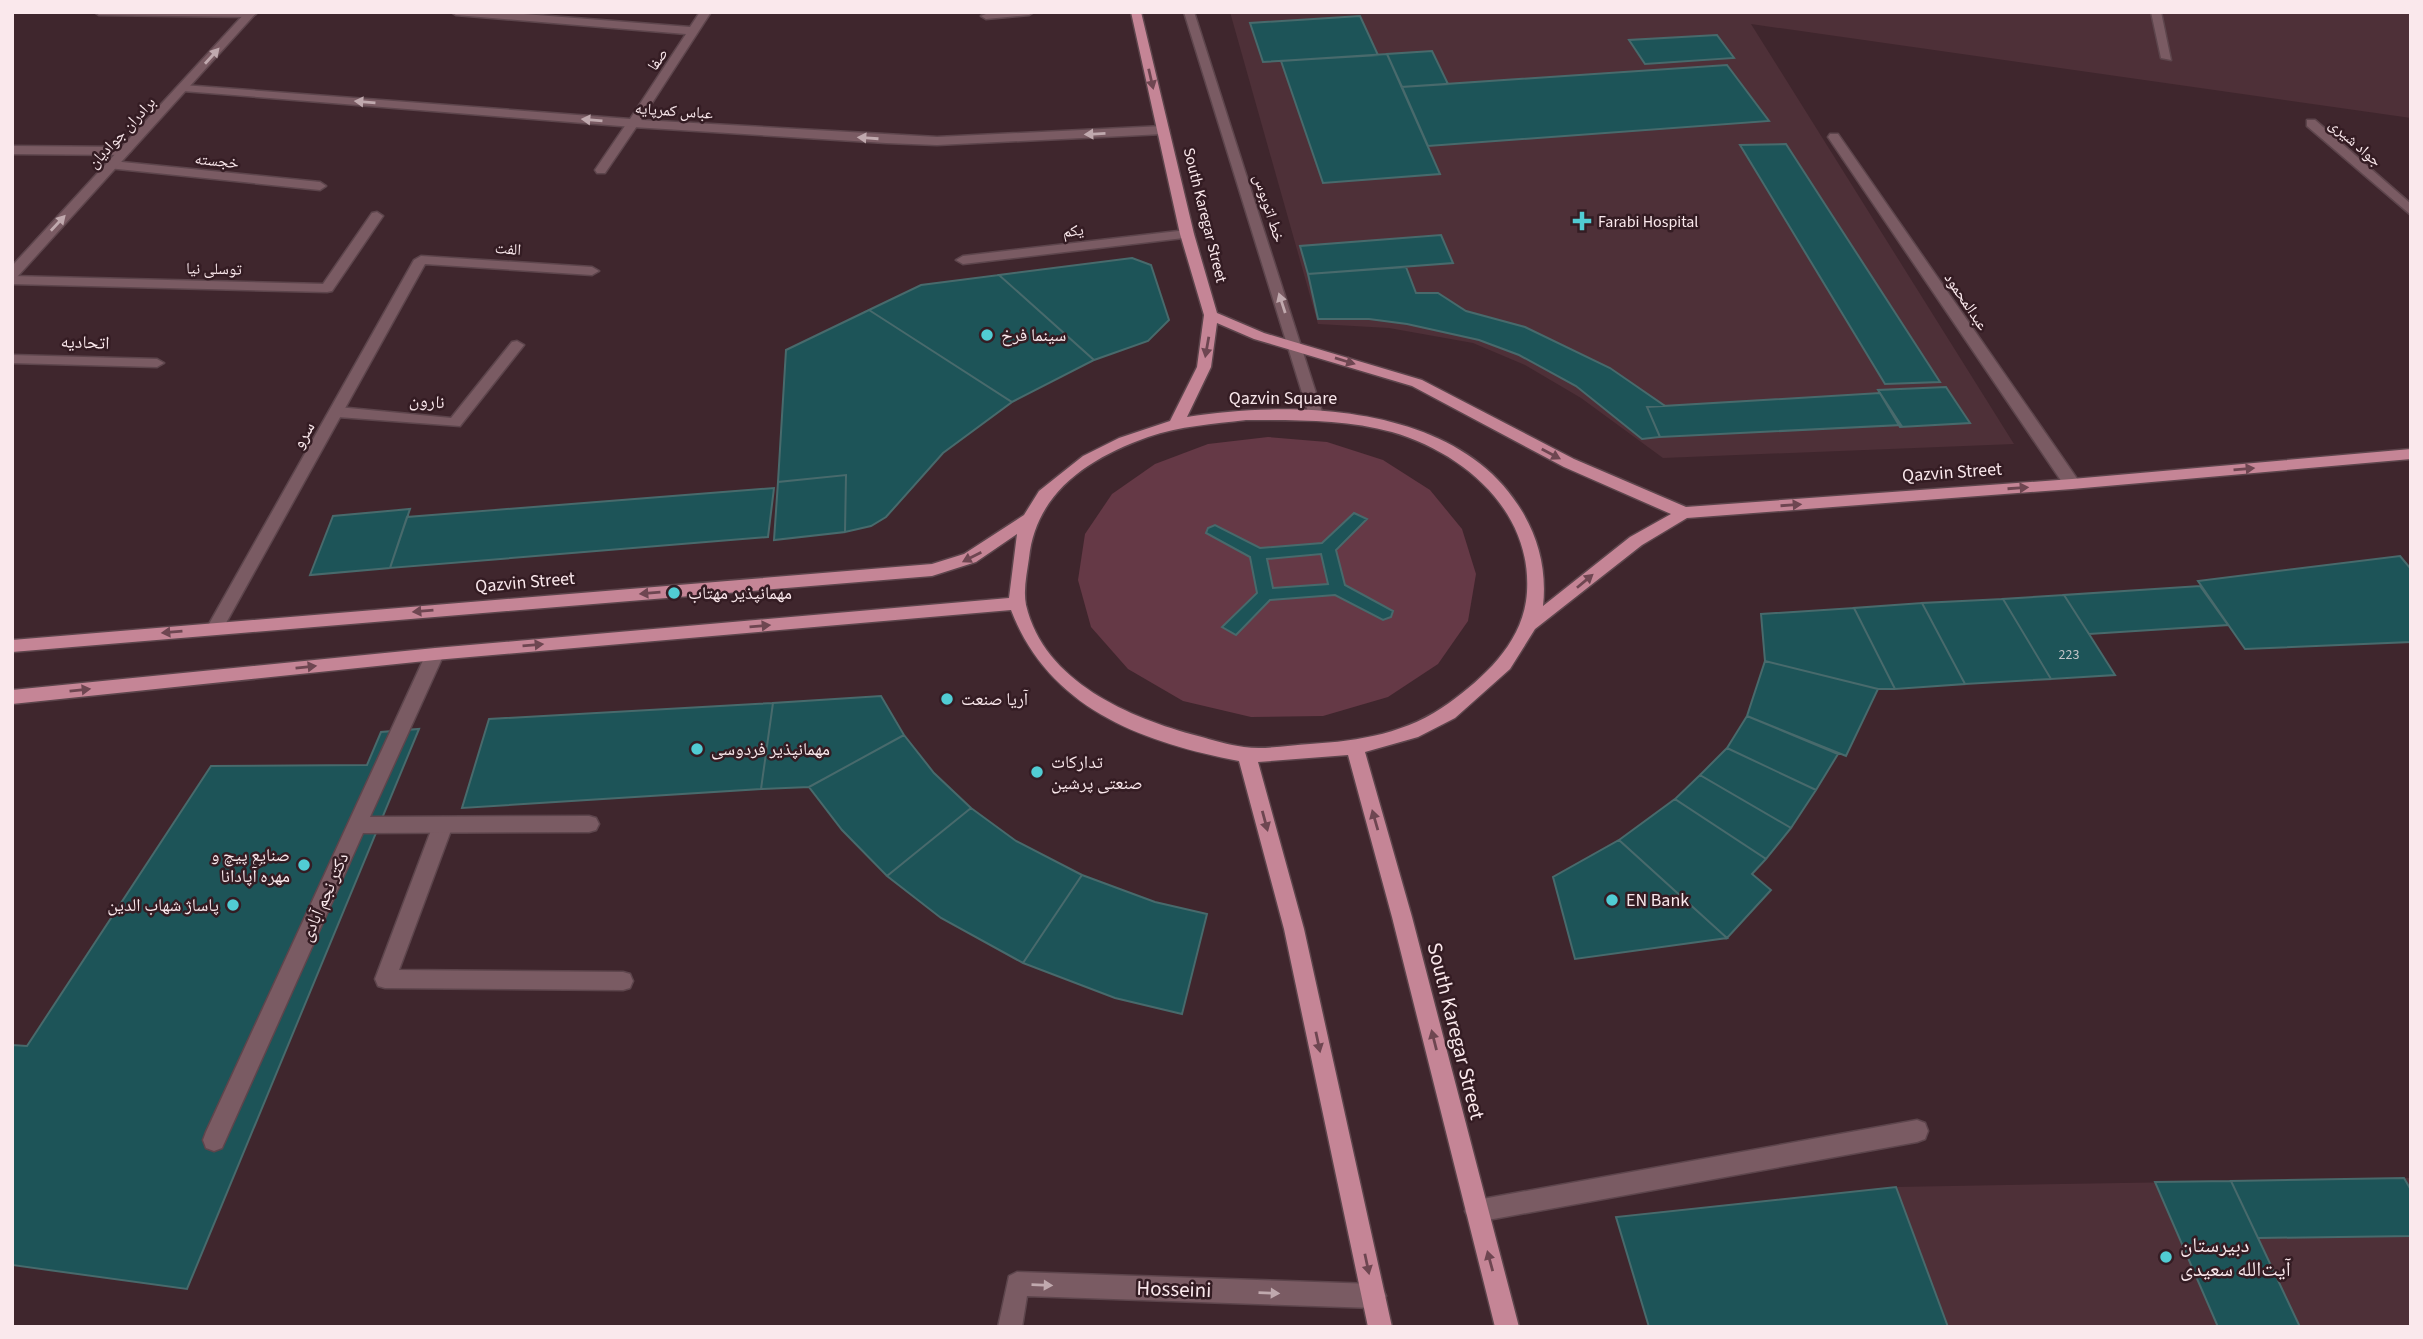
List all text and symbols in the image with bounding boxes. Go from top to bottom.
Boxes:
street label: صفا [642,44,673,75]
one-way arrow [204,48,220,65]
one-way arrow [1146,68,1157,90]
street label: برادران جوادیان [83,92,161,173]
one-way arrow [354,96,376,107]
street label: عباس کمرپایه [634,97,714,125]
street label: جواد شیری [2324,113,2387,172]
one-way arrow [581,114,603,125]
one-way arrow [1084,128,1106,139]
one-way arrow [857,132,879,143]
street label: South Karegar Street [1178,145,1233,286]
street label: خجسته [194,148,240,174]
street label: خط اتوبوس [1248,171,1290,245]
marker: Farabi Hospital [1572,211,1592,231]
place label: Farabi Hospital [1598,211,1698,233]
one-way arrow [50,215,66,232]
street label: یکم [1061,219,1085,243]
street label: الفت [494,237,522,261]
street label: توسلی نیا [186,258,242,280]
street label: عبدالمحمود [1939,268,1994,335]
one-way arrow [1277,292,1287,313]
place label: سینما فرخ [1001,323,1066,348]
marker: سینما فرخ [979,327,995,343]
street label: اتحادیه [60,329,110,356]
one-way arrow [1201,336,1212,358]
one-way arrow [1334,356,1355,367]
street label: Qazvin Square [1229,386,1337,411]
street label: نارون [408,388,446,415]
street label: سرو [286,417,321,453]
one-way arrow [1542,447,1562,459]
street label: Qazvin Street [1901,457,2003,488]
one-way arrow [2233,463,2255,474]
one-way arrow [2007,483,2029,494]
one-way arrow [1780,499,1802,510]
one-way arrow [961,550,981,562]
street label: Qazvin Street [474,566,576,599]
one-way arrow [1576,574,1593,589]
place label: مهمانپذیر مهتاب [688,581,792,606]
marker: مهمانپذیر مهتاب [666,585,682,601]
one-way arrow [638,588,660,599]
one-way arrow [412,606,434,617]
one-way arrow [749,620,771,631]
one-way arrow [160,627,182,638]
one-way arrow [522,640,544,651]
house number: 223 [2059,645,2079,665]
one-way arrow [296,661,318,672]
one-way arrow [69,684,91,695]
place label: آریا صنعت [961,687,1029,712]
marker: آریا صنعت [939,691,955,707]
place label: مهمانپذیر فردوسی [711,737,830,762]
marker: مهمانپذیر فردوسی [689,741,705,757]
place label: تدارکات صنعتی پرشین [1051,750,1143,796]
marker: تدارکات صنعتی پرشین [1029,764,1045,780]
one-way arrow [1260,810,1271,832]
one-way arrow [1370,810,1380,831]
place label: صنایع پیچ و مهره آپادانا [211,843,290,889]
street label: دکتر نجم آبادی [294,849,355,946]
marker: صنایع پیچ و مهره آپادانا [296,857,312,873]
place label: EN Bank [1626,888,1689,913]
marker: EN Bank [1604,892,1620,908]
place label: پاساژ شهاب الدین [107,893,219,918]
marker: پاساژ شهاب الدین [225,897,241,913]
street label: South Karegar Street [1419,939,1493,1123]
one-way arrow [1428,1029,1439,1051]
one-way arrow [1313,1031,1324,1053]
place label: دبیرستان آیت‌الله سعیدی [2180,1230,2291,1284]
marker: دبیرستان آیت‌الله سعیدی [2158,1249,2174,1265]
one-way arrow [1484,1250,1495,1272]
one-way arrow [1362,1253,1373,1275]
street label: Hosseini [1136,1273,1212,1305]
one-way arrow [1031,1279,1053,1290]
one-way arrow [1258,1287,1280,1298]

